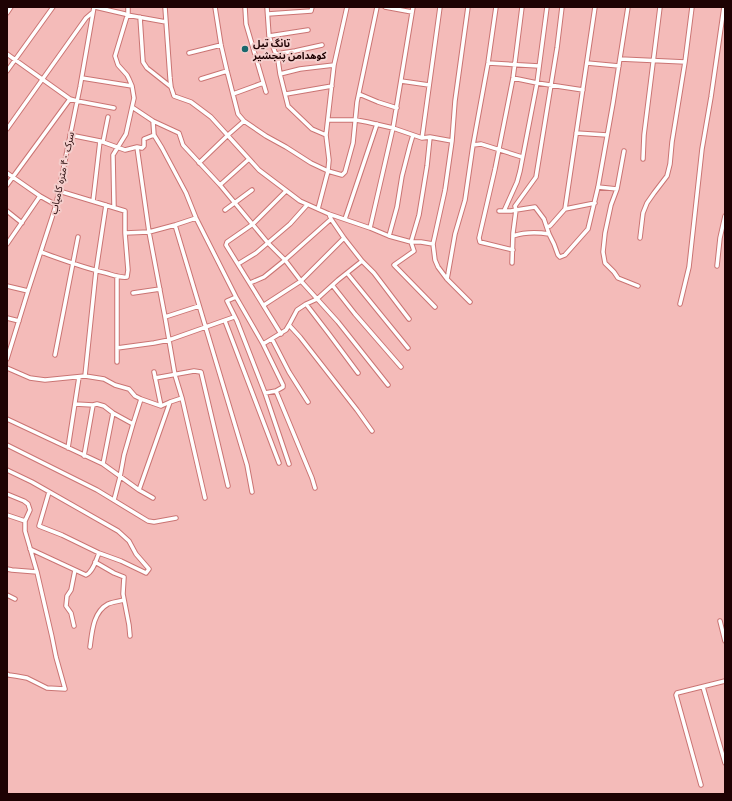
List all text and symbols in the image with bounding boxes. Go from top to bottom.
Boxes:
place label: تانگ تیل کوهدامن پنجشیر [252,37,327,62]
marker: تانگ تیل کوهدامن پنجشیر [240,44,250,54]
street label: سرک ۴۰ متره کامیاب [47,130,77,215]

